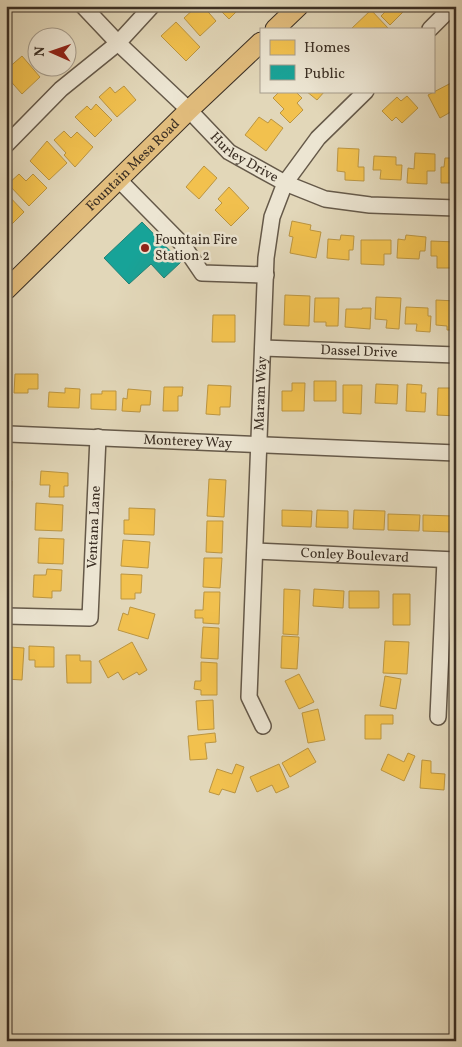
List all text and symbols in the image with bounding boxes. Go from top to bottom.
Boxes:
north arrow [28,28,78,78]
legend [260,28,434,92]
text: Homes [304,38,350,59]
text: N [31,46,50,57]
text: Public [304,64,345,85]
street label: Fountain Mesa Road [82,115,184,216]
street label: Hurley Drive [205,128,282,187]
place label: Fountain Fire Station 2 [155,231,238,266]
marker: Fountain Fire Station 2 [139,242,151,254]
street label: Dassel Drive [320,341,398,362]
street label: Maram Way [250,355,272,431]
street label: Monterey Way [143,430,233,453]
street label: Ventana Lane [83,485,105,569]
street label: Conley Boulevard [300,544,410,567]

